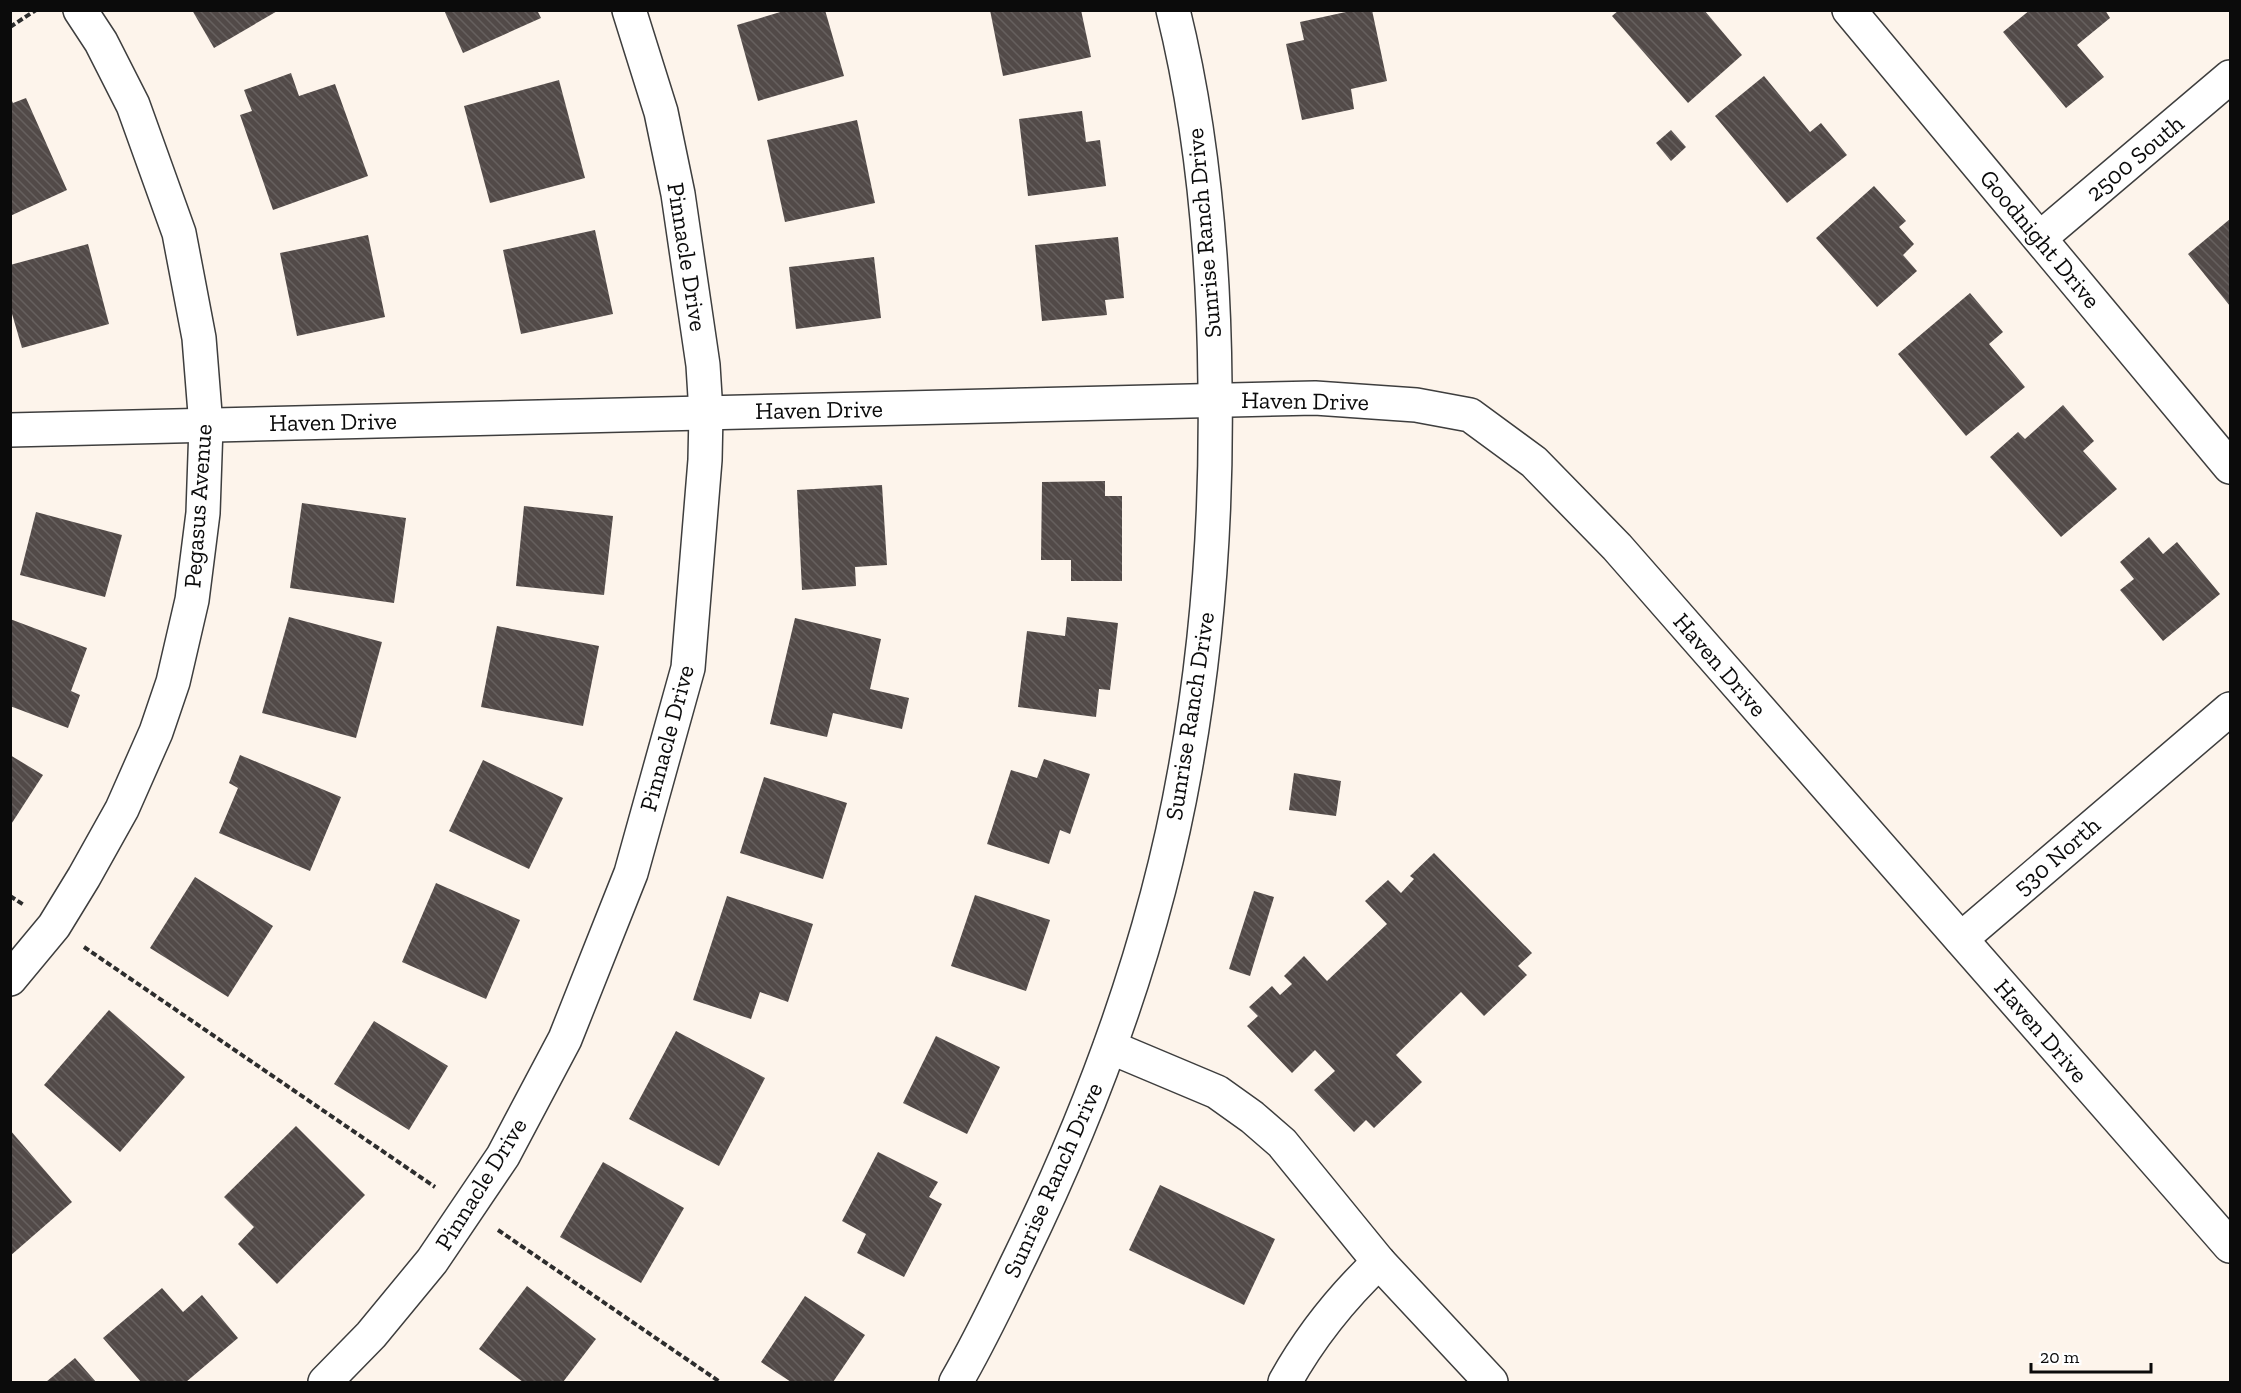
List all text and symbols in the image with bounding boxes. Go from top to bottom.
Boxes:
street label: 2500 South [2080,108,2190,207]
street label: Sunrise Ranch Drive [1180,127,1227,339]
street label: Goodnight Drive [1974,163,2107,314]
street label: Pinnacle Drive [661,180,714,333]
street label: Haven Drive [1241,385,1369,416]
street label: Haven Drive [755,394,883,425]
street label: Haven Drive [269,406,397,437]
street label: Pegasus Avenue [177,423,218,589]
street label: Haven Drive [1668,607,1773,722]
street label: Sunrise Ranch Drive [1159,610,1220,822]
street label: Pinnacle Drive [633,662,700,814]
street label: 530 North [2007,810,2106,901]
street label: Haven Drive [1989,973,2094,1088]
street label: Sunrise Ranch Drive [997,1078,1109,1282]
street label: Pinnacle Drive [428,1112,533,1255]
scale bar [2031,1336,2151,1374]
text: 20 m [2040,1346,2080,1368]

